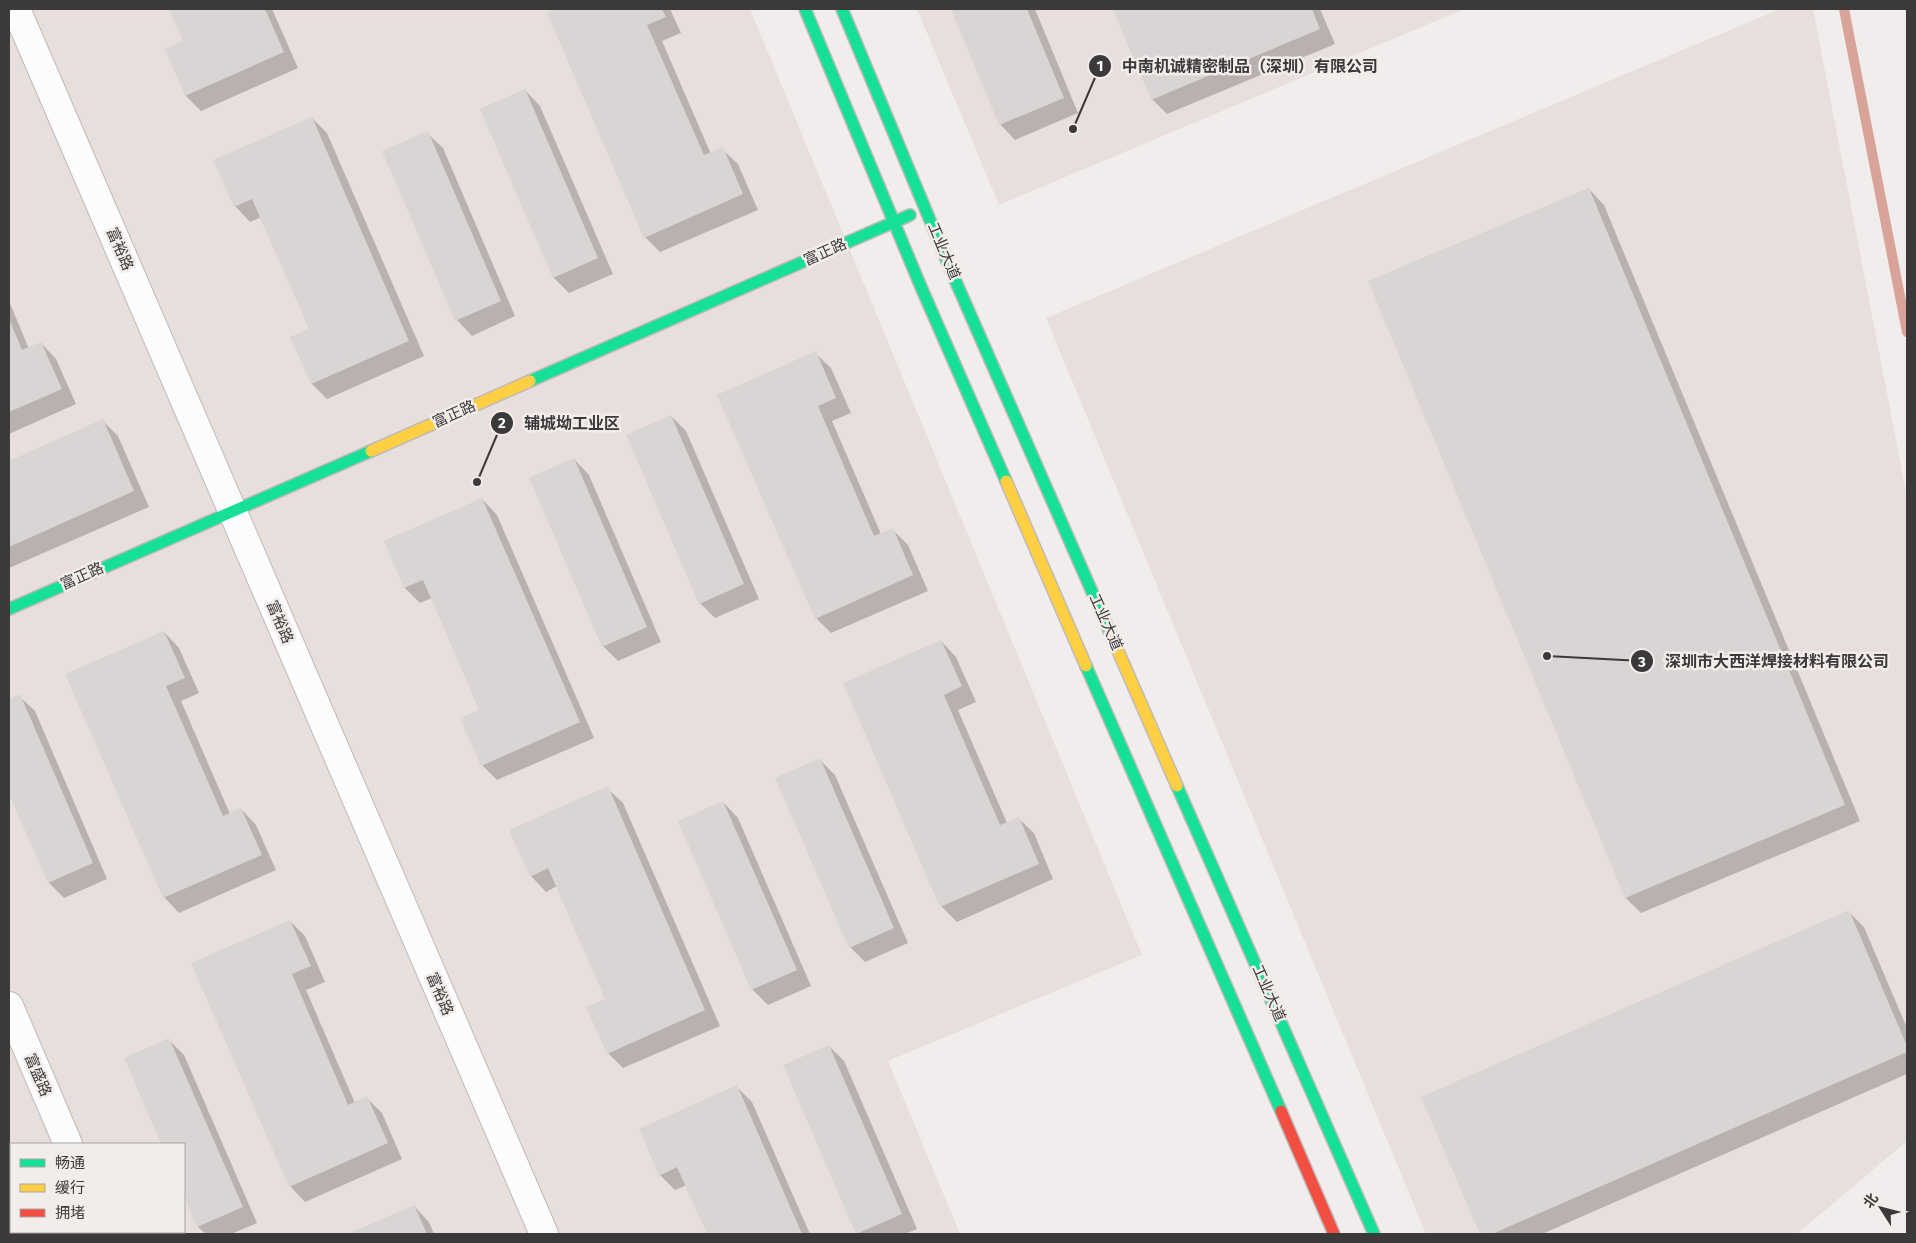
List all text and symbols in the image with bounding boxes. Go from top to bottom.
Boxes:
callout: 中南机诚精密制品（深圳）有限公司 [1087,51,1388,82]
text: 1 [1097,57,1103,75]
text: 中南机诚精密制品（深圳）有限公司 [1122,57,1378,76]
street label: 工业大道 [924,220,964,282]
street label: 富裕路 [103,225,137,273]
street label: 富正路 [801,235,849,269]
street label: 富正路 [430,397,478,431]
callout: 辅城坳工业区 [489,408,630,439]
text: 2 [498,414,506,432]
text: 辅城坳工业区 [524,414,620,433]
street label: 富正路 [58,559,106,593]
street label: 工业大道 [1086,591,1126,653]
street label: 富裕路 [263,598,297,646]
callout: 深圳市大西洋焊接材料有限公司 [1630,646,1899,677]
text: 深圳市大西洋焊接材料有限公司 [1665,652,1889,671]
text: 3 [1637,653,1646,671]
street label: 工业大道 [1249,962,1289,1024]
street label: 富裕路 [423,970,457,1018]
street label: 富盛路 [21,1051,55,1099]
legend [10,1143,185,1233]
text: 畅通 [55,1154,85,1172]
text: 缓行 [55,1179,85,1197]
north arrow [1856,1183,1906,1233]
text: 北 [1860,1190,1882,1211]
text: 拥堵 [55,1204,85,1222]

